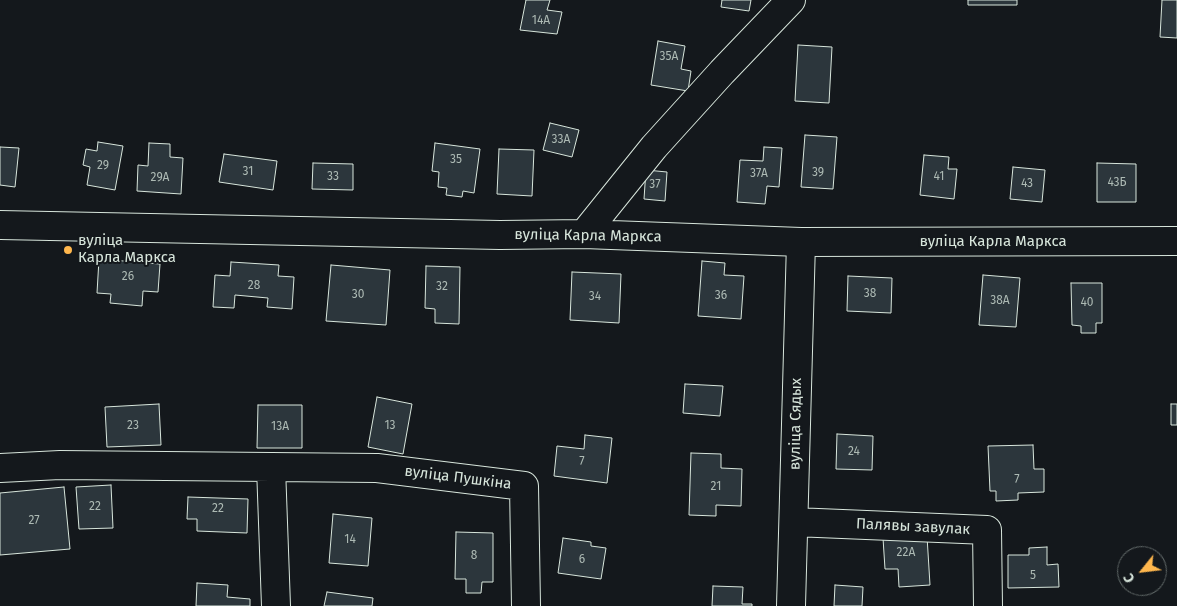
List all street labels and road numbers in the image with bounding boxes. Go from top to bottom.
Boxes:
street label: вуліца Карла Маркса [514,226,662,246]
street label: вуліца Карла Маркса [919,233,1067,251]
street label: вуліца Сядых [786,378,806,470]
street label: вуліца Пушкіна [403,463,513,493]
street label: Палявы завулак [856,515,970,539]

